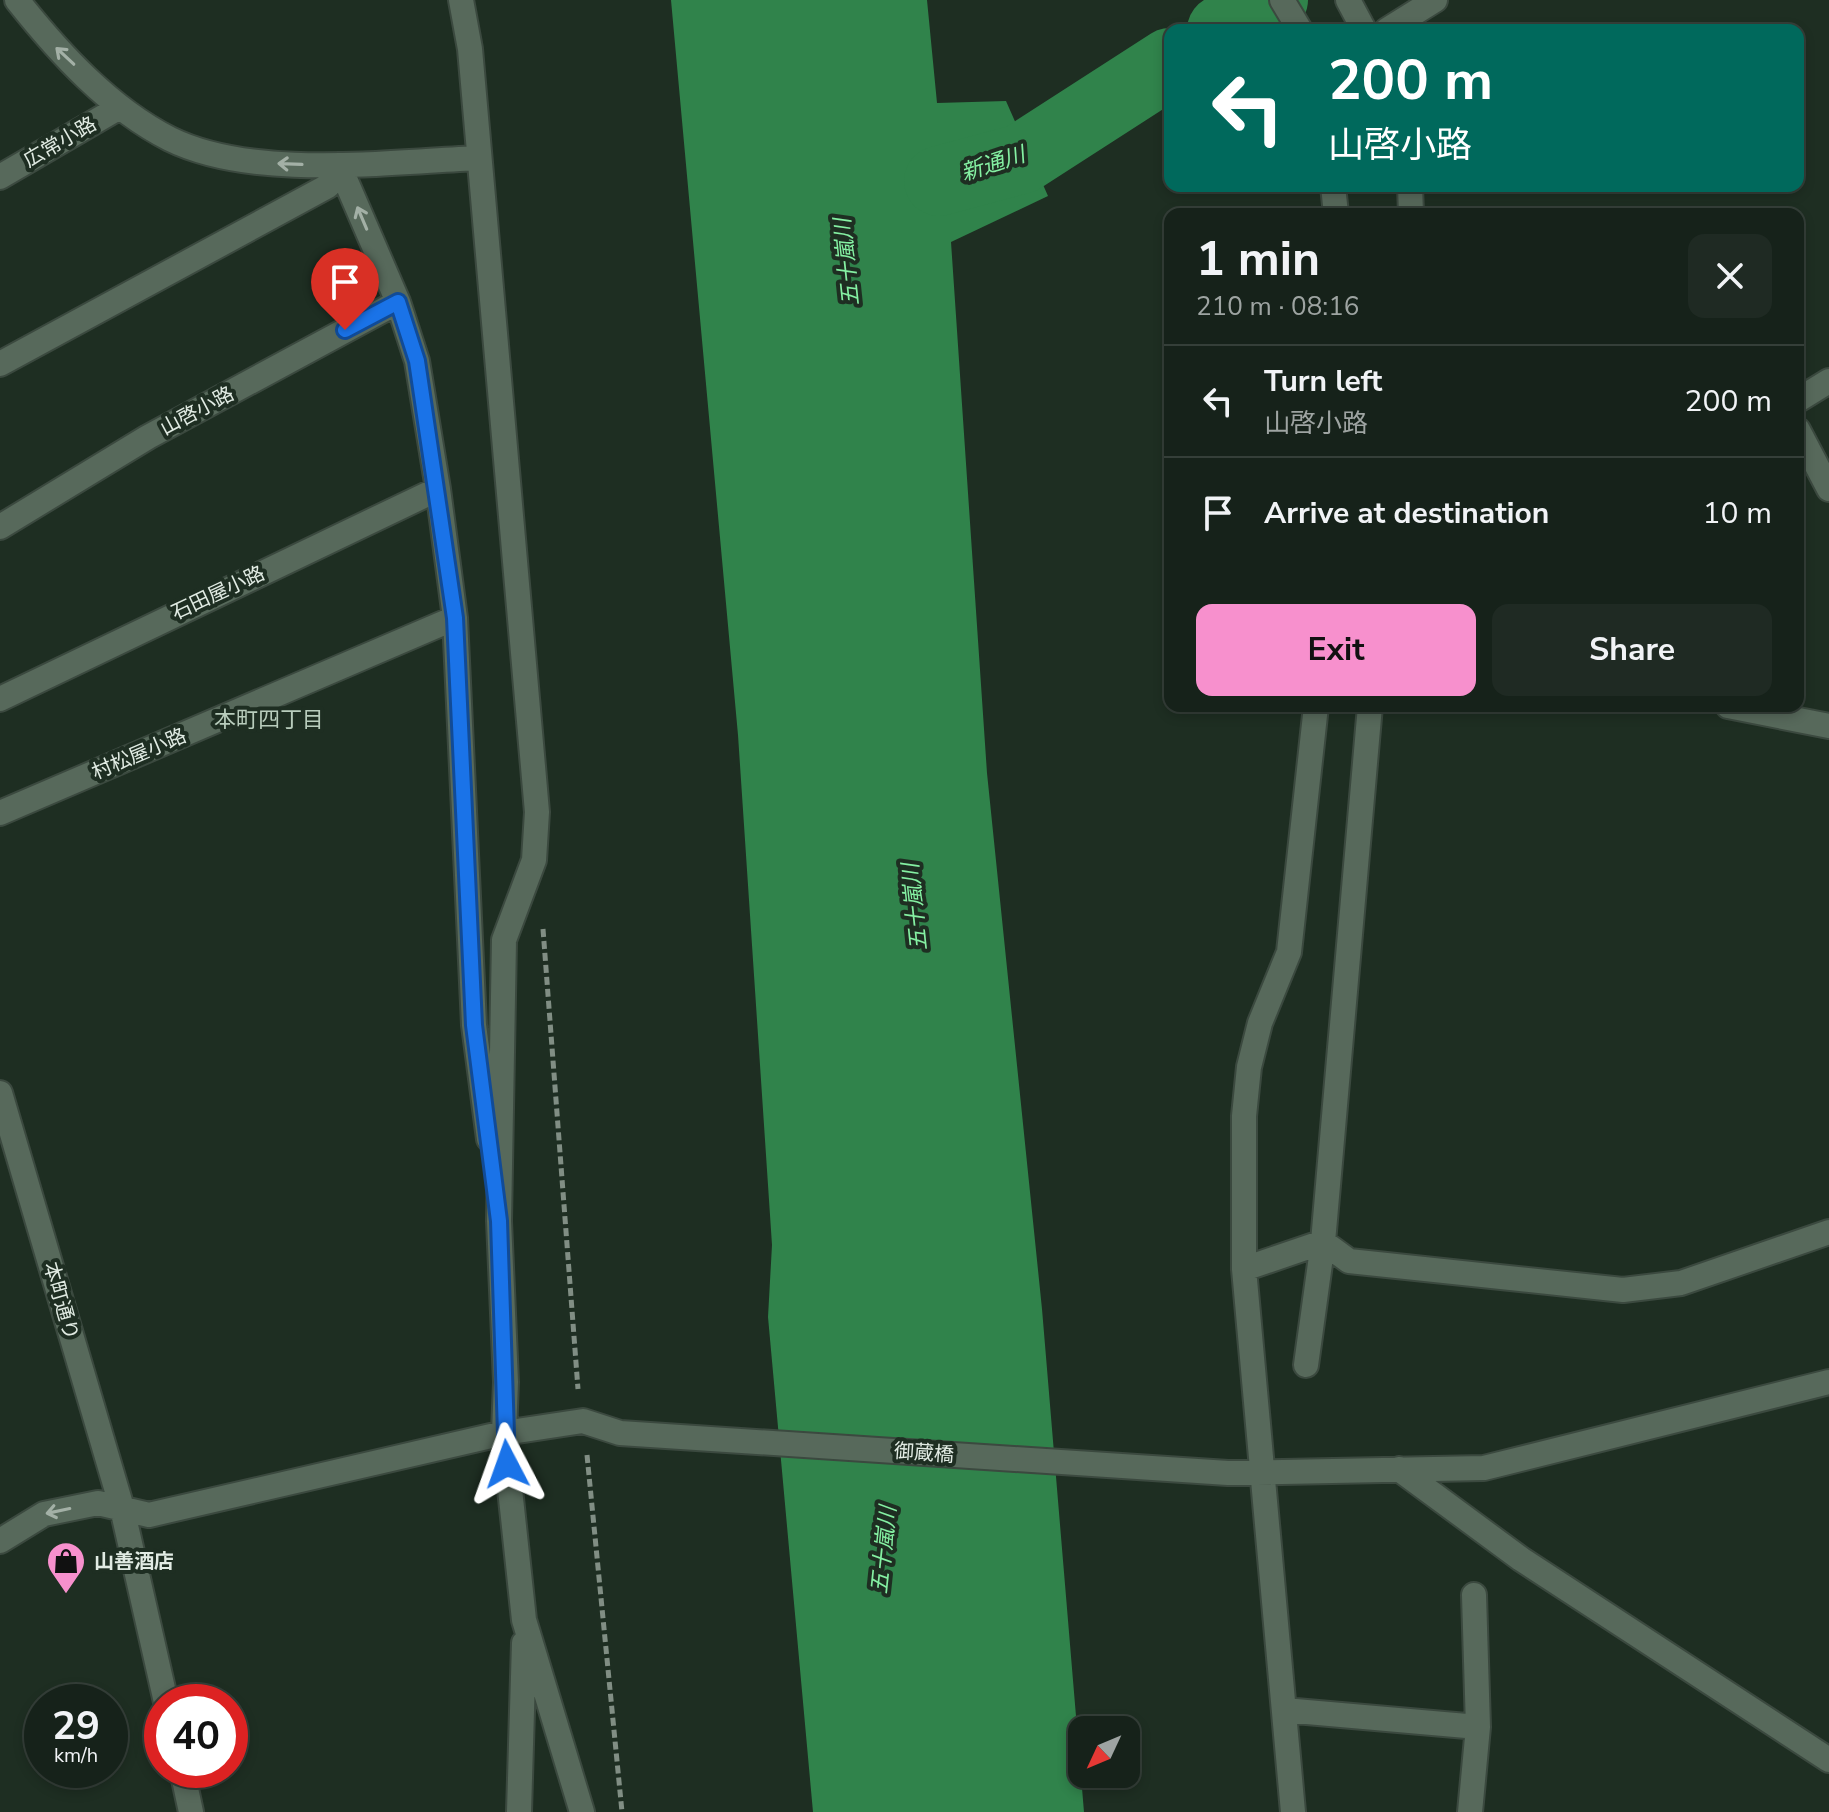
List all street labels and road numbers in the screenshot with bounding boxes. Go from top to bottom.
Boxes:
street label: 広常小路 [19,110,101,174]
street label: 山啓小路 [155,380,239,442]
street label: 石田屋小路 [167,560,269,626]
street label: 村松屋小路 [88,722,190,786]
street label: 本町通り [37,1259,85,1343]
street label: 御蔵橋 [893,1437,955,1469]

